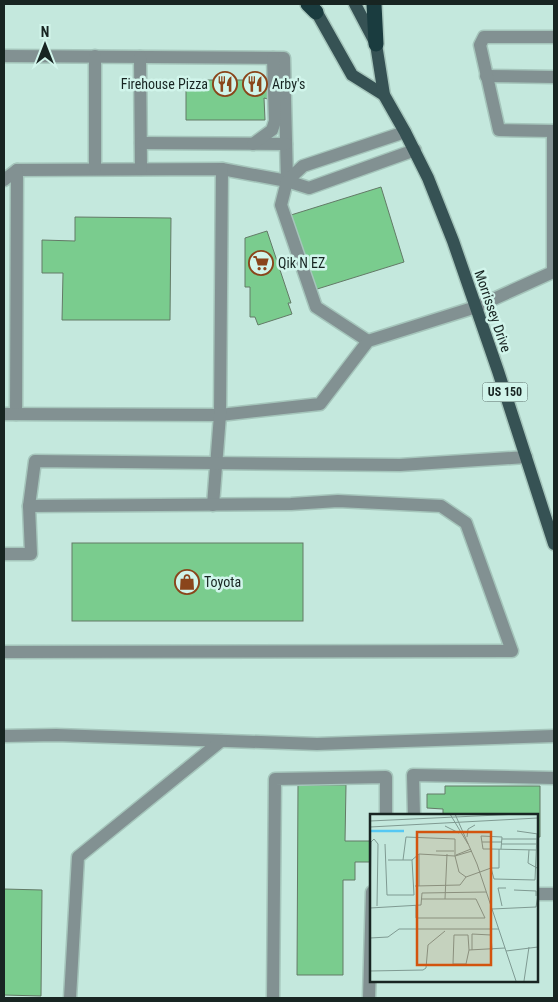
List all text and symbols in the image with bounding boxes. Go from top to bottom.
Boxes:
north arrow [20,20,70,70]
text: N [41,24,49,40]
restaurant icon: Firehouse Pizza [212,71,238,97]
restaurant icon: Arby's [242,71,268,97]
place label: Firehouse Pizza [121,76,208,92]
place label: Arby's [272,76,305,92]
supermarket icon: Qik N EZ [248,250,274,276]
place label: Qik N EZ [278,255,325,271]
street label: Morrissey Drive [472,268,515,354]
road number: US 150 [482,382,528,402]
shop icon: Toyota [174,569,200,595]
place label: Toyota [204,574,241,590]
inset map [370,814,538,982]

